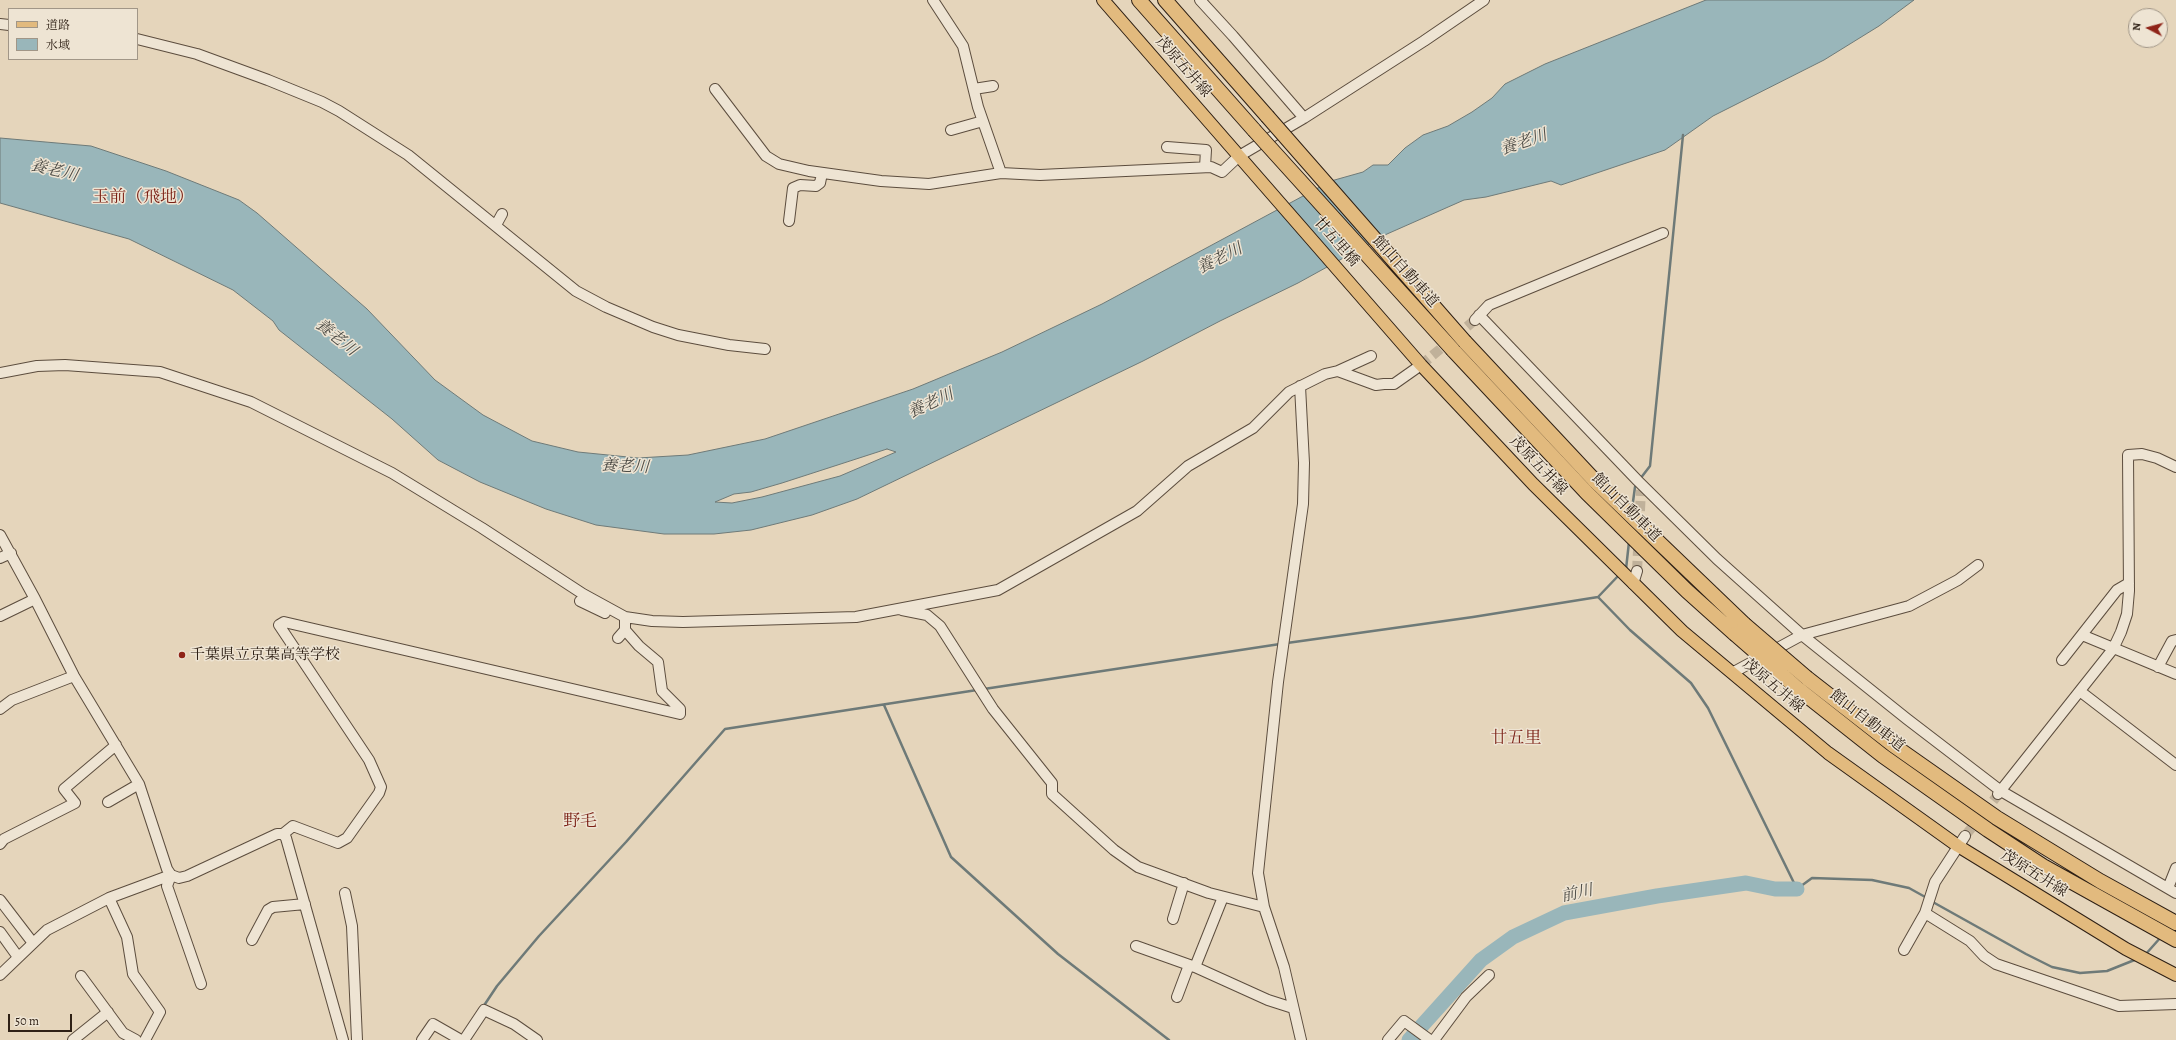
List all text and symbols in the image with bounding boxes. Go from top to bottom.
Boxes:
legend [8,8,138,60]
north arrow [2128,8,2168,48]
text: 道路 [46,17,70,33]
text: N [2129,22,2144,32]
street label: 茂原五井線 [1152,33,1214,101]
text: 水域 [46,37,70,53]
water label: 養老川 [1498,126,1550,160]
water label: 養老川 [28,156,80,186]
district label: 玉前（飛地） [92,188,194,208]
street label: 廿五里橋 [1310,213,1362,271]
street label: 館山自動車道 [1368,233,1442,311]
water label: 養老川 [1194,240,1246,278]
water label: 養老川 [311,315,361,361]
water label: 養老川 [905,385,957,423]
street label: 茂原五井線 [1505,433,1571,499]
water label: 養老川 [601,456,649,478]
street label: 館山自動車道 [1588,470,1664,546]
place label: 千葉県立京葉高等学校 [190,646,340,664]
marker: 千葉県立京葉高等学校 [177,650,187,660]
street label: 茂原五井線 [1738,655,1808,717]
street label: 館山自動車道 [1826,686,1908,756]
district label: 廿五里 [1491,729,1541,749]
district label: 野毛 [563,812,597,832]
street label: 茂原五井線 [1997,846,2071,902]
water label: 前川 [1559,881,1595,907]
scale bar [10,1006,74,1032]
text: 50 m [15,1013,39,1029]

